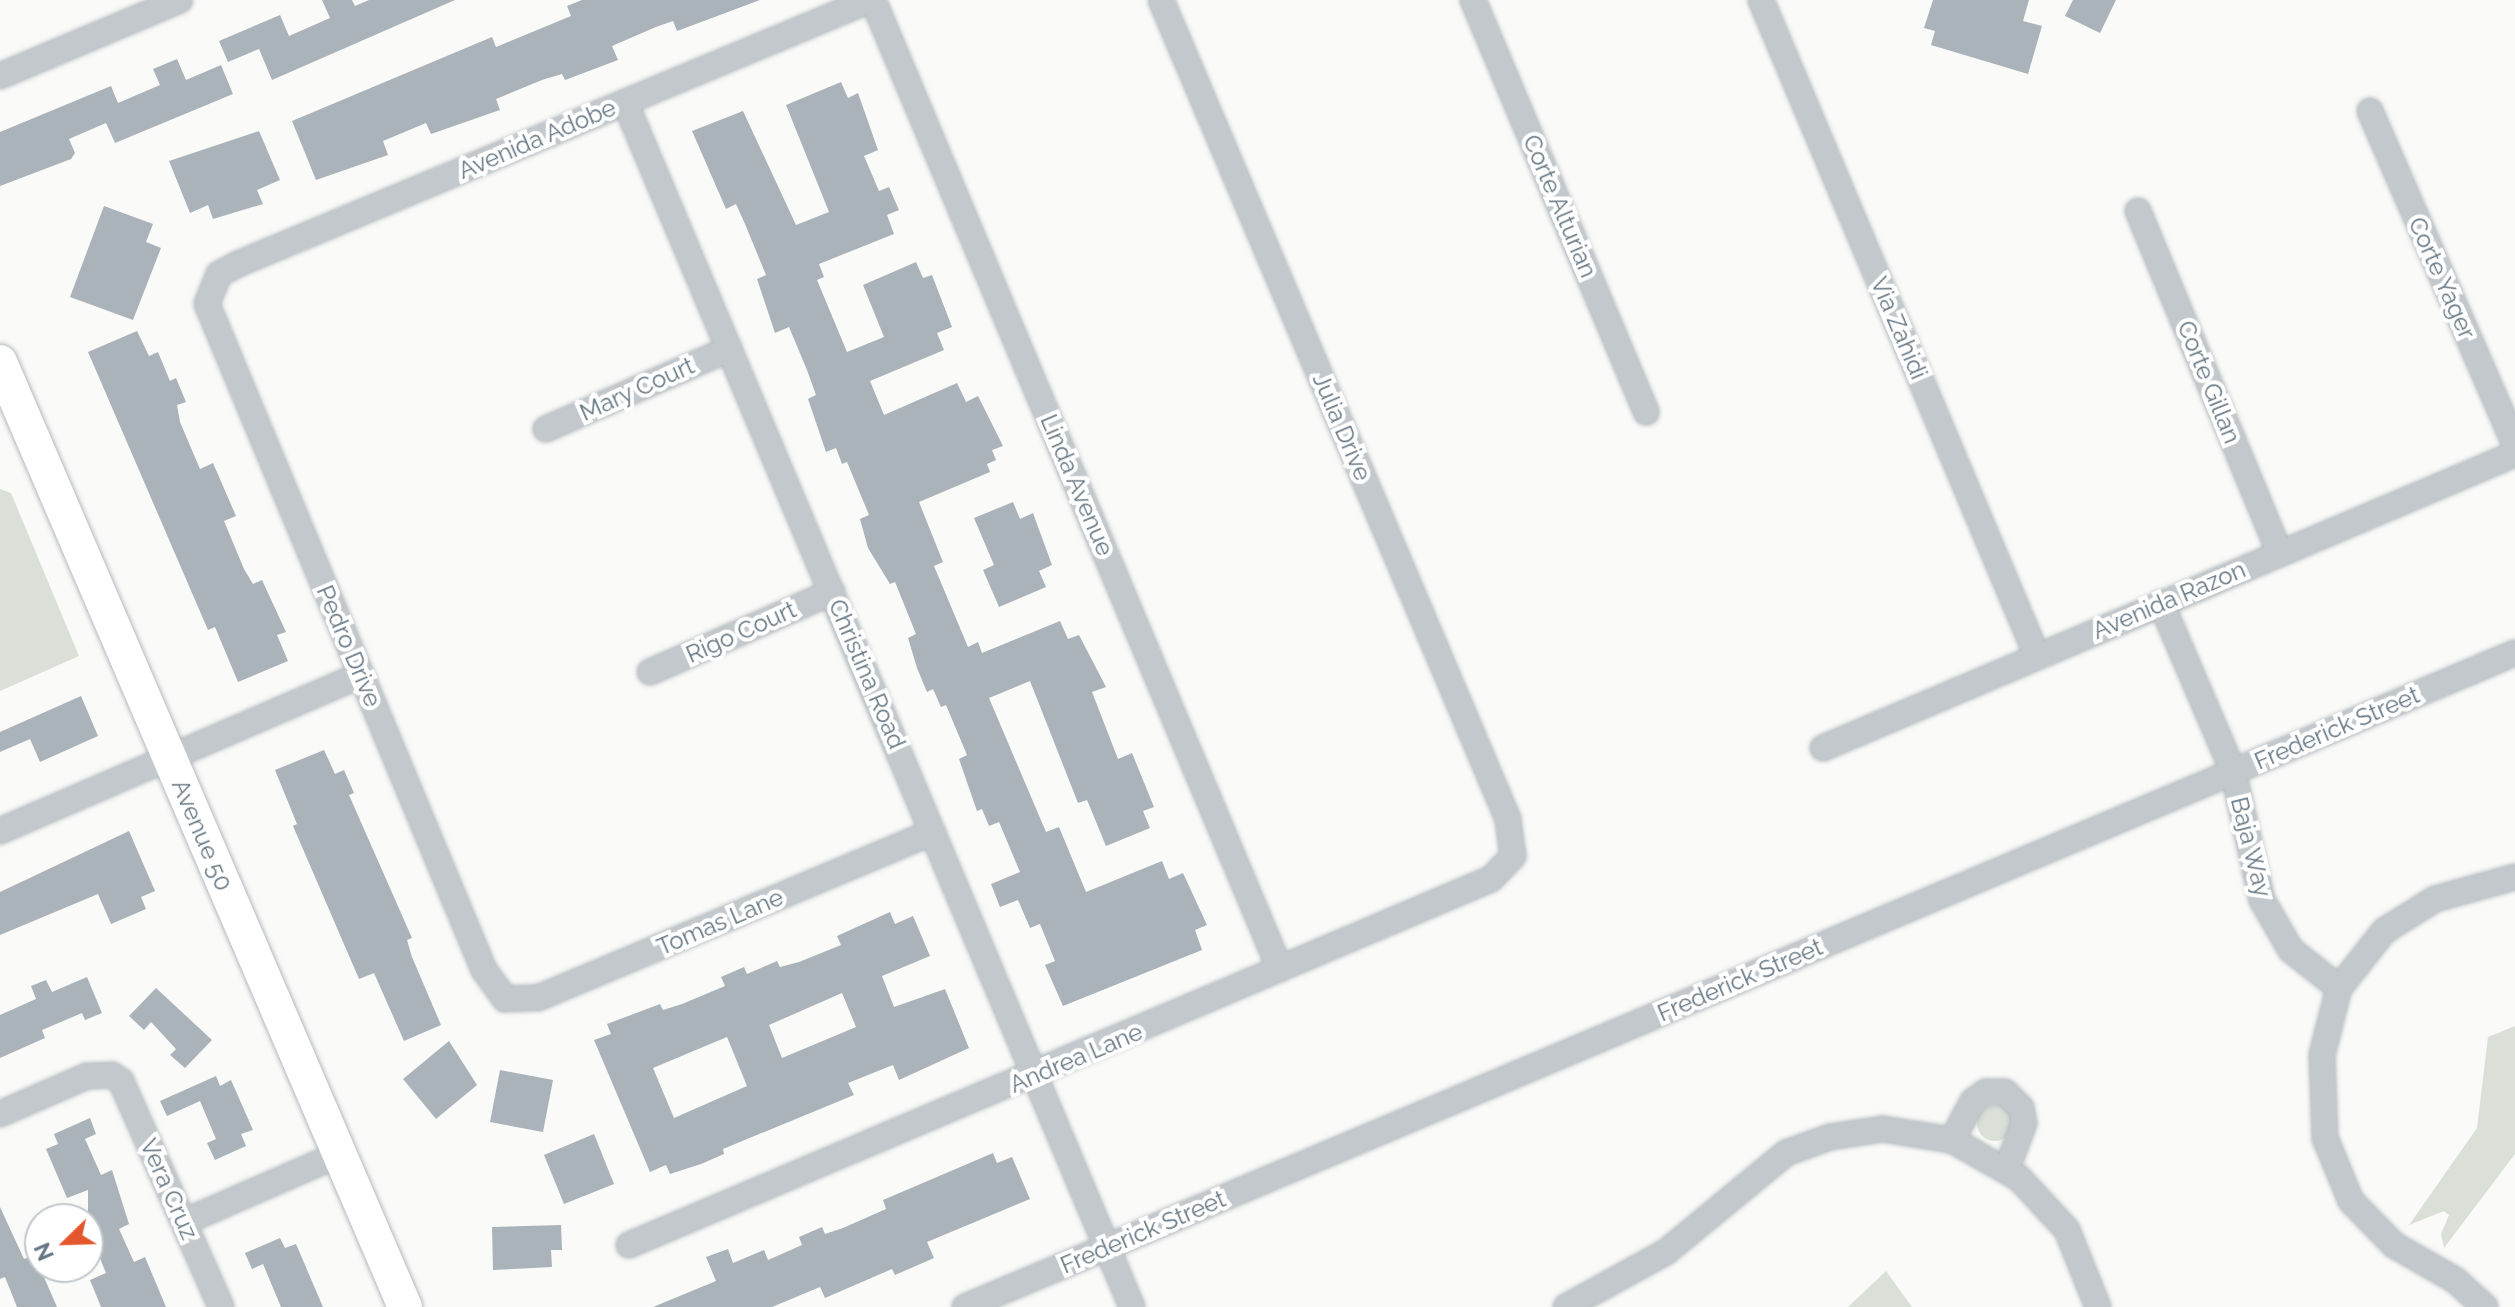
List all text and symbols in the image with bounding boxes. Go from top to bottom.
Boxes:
street label: Avenida Adobe [453,93,621,185]
street label: Corte Alturian [1517,130,1603,282]
street label: Corte Yager [2402,212,2482,344]
street label: Via Zahidi [1865,273,1933,383]
street label: Corte Gillan [2171,316,2247,448]
street label: Mary Court [575,351,699,427]
street label: Julia Drive [1306,369,1378,485]
street label: Linda Avenue [1034,410,1120,560]
street label: Avenida Razon [2088,555,2250,645]
street label: Pedro Drive [310,581,388,711]
street label: Rigo Court [681,595,801,669]
street label: Christina Road [823,595,911,753]
street label: Frederick Street [2250,680,2424,776]
street label: Avenue 50 [166,775,238,895]
street label: Baja Way [2225,793,2277,901]
street label: Tomas Lane [653,883,787,961]
street label: Frederick Street [1653,932,1827,1028]
street label: Andrea Lane [1005,1017,1147,1099]
street label: Vera Cruz [134,1134,204,1244]
street label: Frederick Street [1056,1184,1230,1280]
north arrow [24,1203,104,1283]
text: N [29,1239,59,1264]

